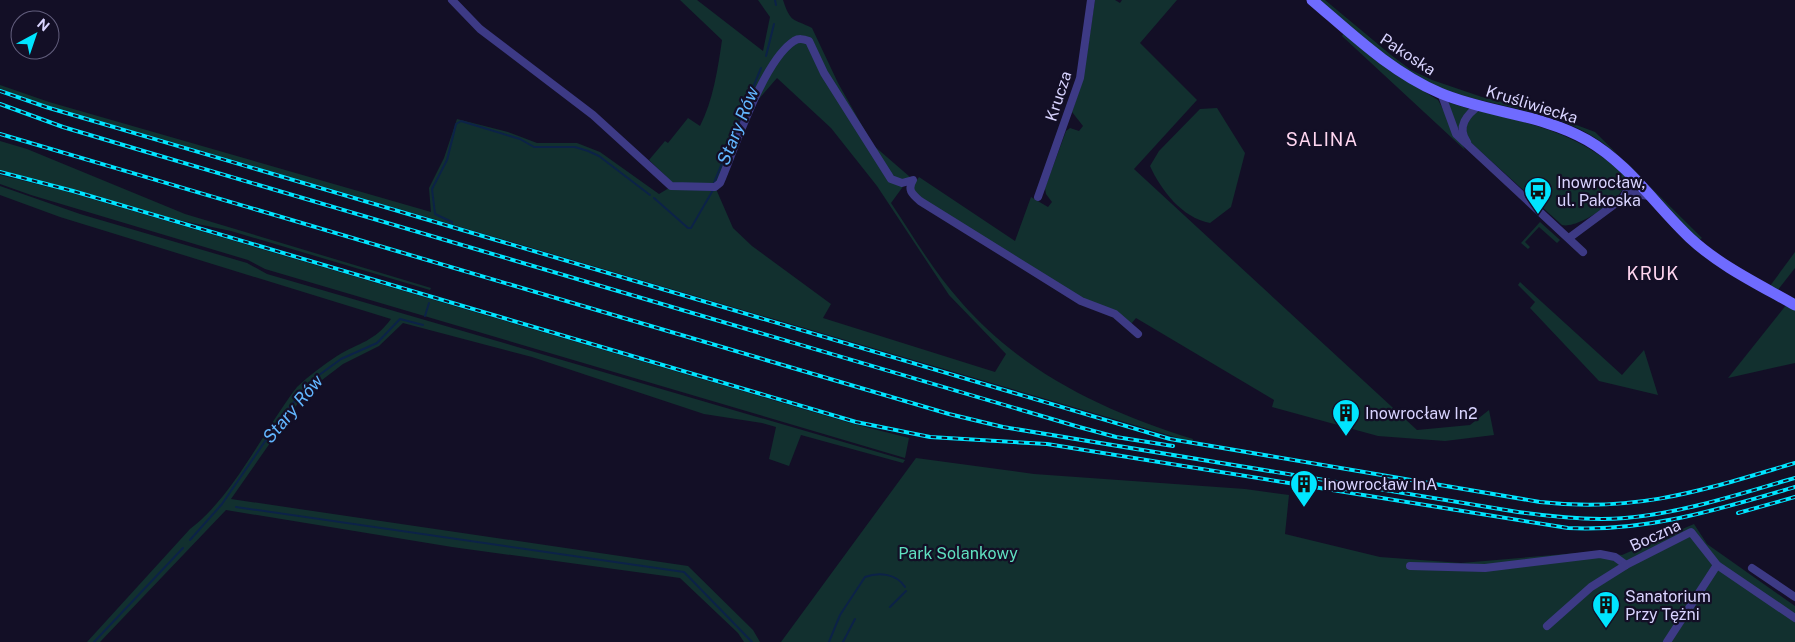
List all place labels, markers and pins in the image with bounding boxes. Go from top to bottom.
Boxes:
place label: Inowrocław, ul. Pakoska [1557,173,1645,210]
bus stop icon: Inowrocław, ul. Pakoska [1523,176,1553,215]
building icon: Inowrocław In2 [1331,398,1361,437]
place label: Inowrocław In2 [1365,404,1478,423]
building icon: Inowrocław InA [1289,469,1319,508]
place label: Inowrocław InA [1323,475,1437,494]
place label: Sanatorium Przy Tężni [1625,587,1711,624]
building icon: Sanatorium Przy Tężni [1591,590,1621,629]

